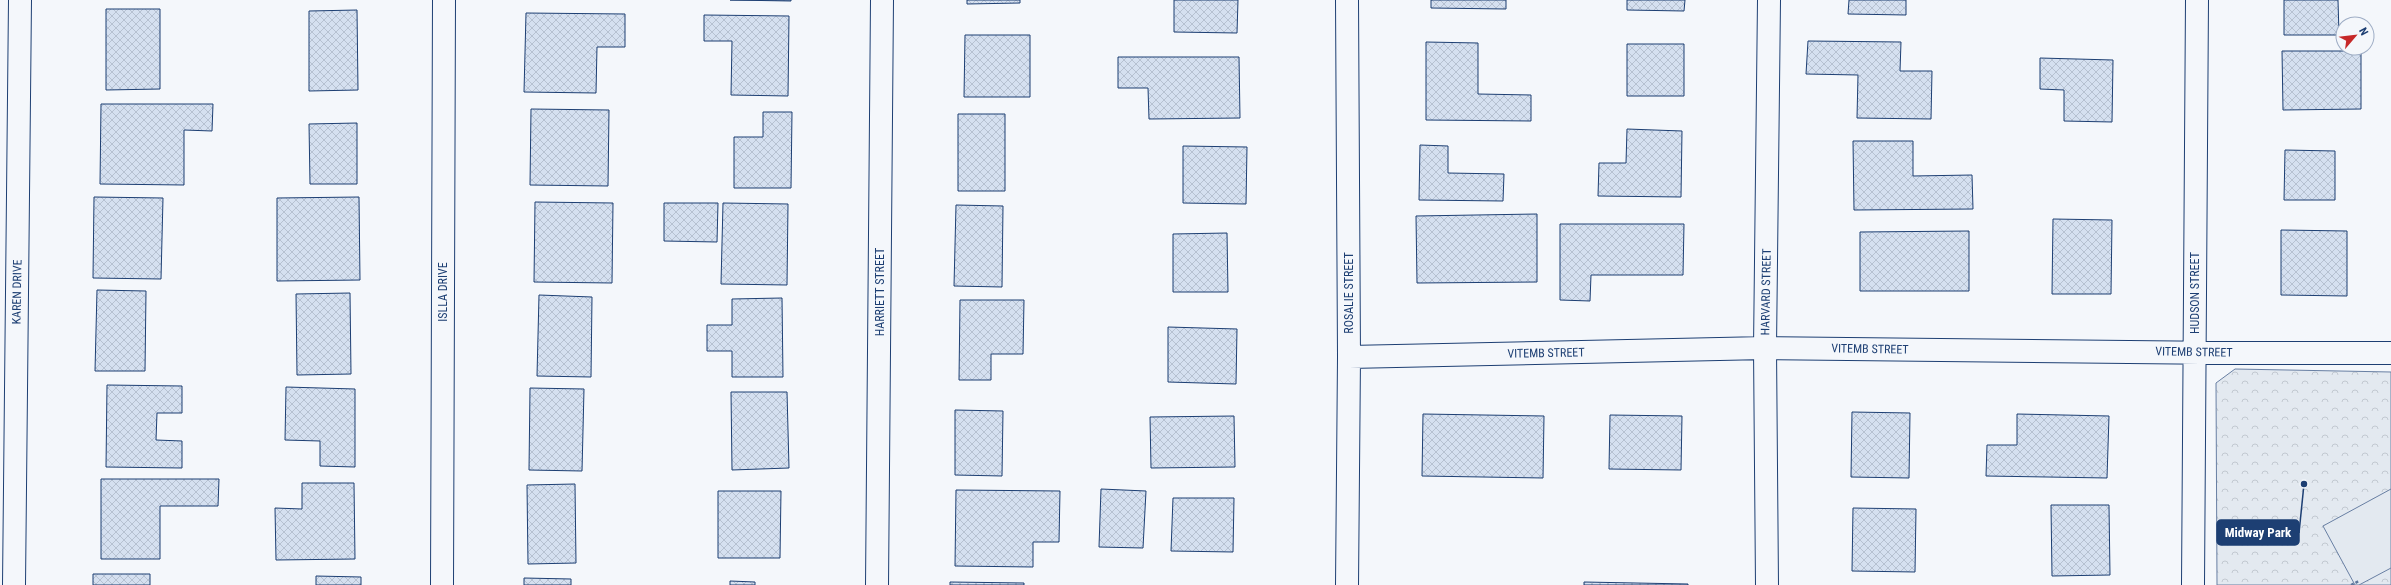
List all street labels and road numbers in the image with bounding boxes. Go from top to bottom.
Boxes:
street label: HARRIETT STREET [873,248,887,336]
street label: HARVARD STREET [1758,248,1774,336]
street label: ROSALIE STREET [1342,252,1356,334]
street label: HUDSON STREET [2188,252,2202,334]
street label: KAREN DRIVE [9,259,25,325]
street label: ISLLA DRIVE [436,262,450,322]
street label: VITEMB STREET [1831,341,1909,357]
street label: VITEMB STREET [2155,344,2233,360]
street label: VITEMB STREET [1507,345,1585,361]

